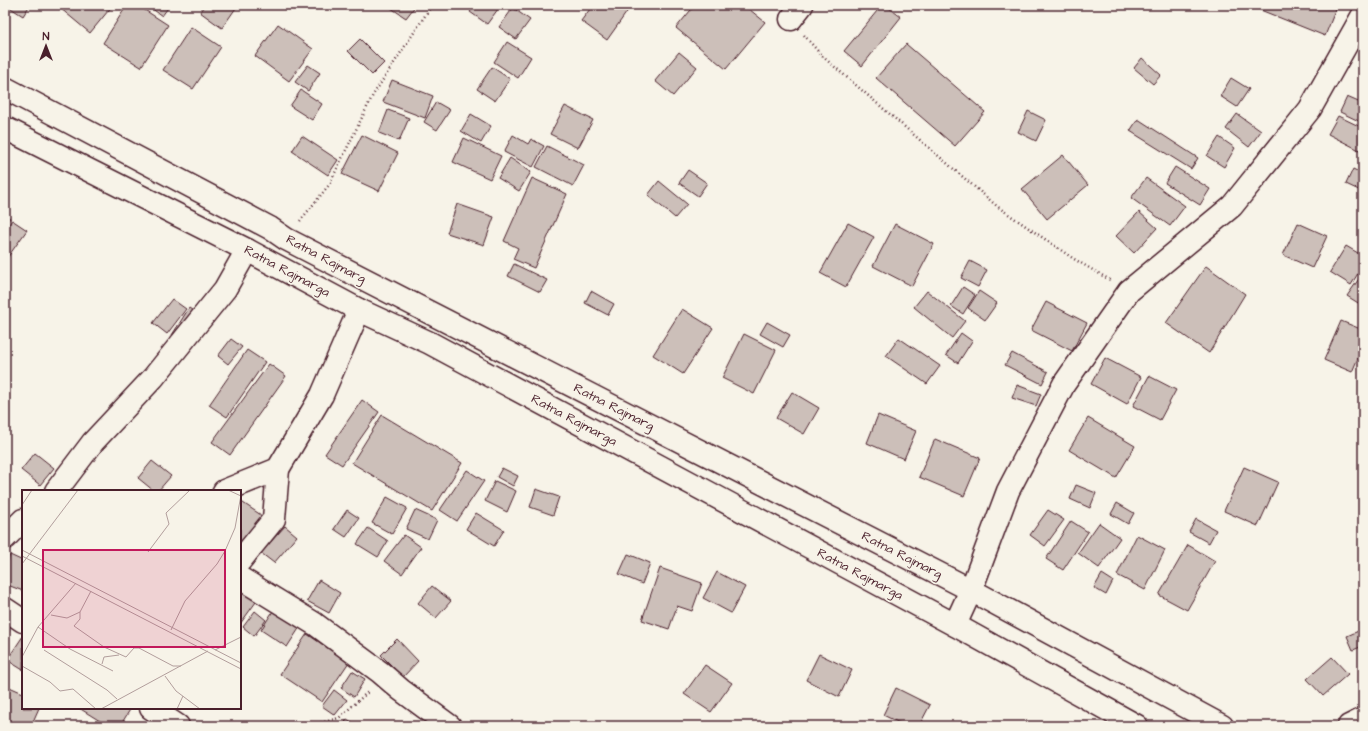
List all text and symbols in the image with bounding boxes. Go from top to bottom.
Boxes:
north arrow [26,26,66,66]
text: N [43,29,50,44]
street label: Ratna Rajmarg [282,230,369,289]
street label: Ratna Rajmarga [240,241,333,302]
street label: Ratna Rajmarg [570,379,658,436]
street label: Ratna Rajmarga [527,390,620,451]
inset map [22,490,241,709]
street label: Ratna Rajmarg [858,527,946,584]
street label: Ratna Rajmarga [813,544,906,605]

